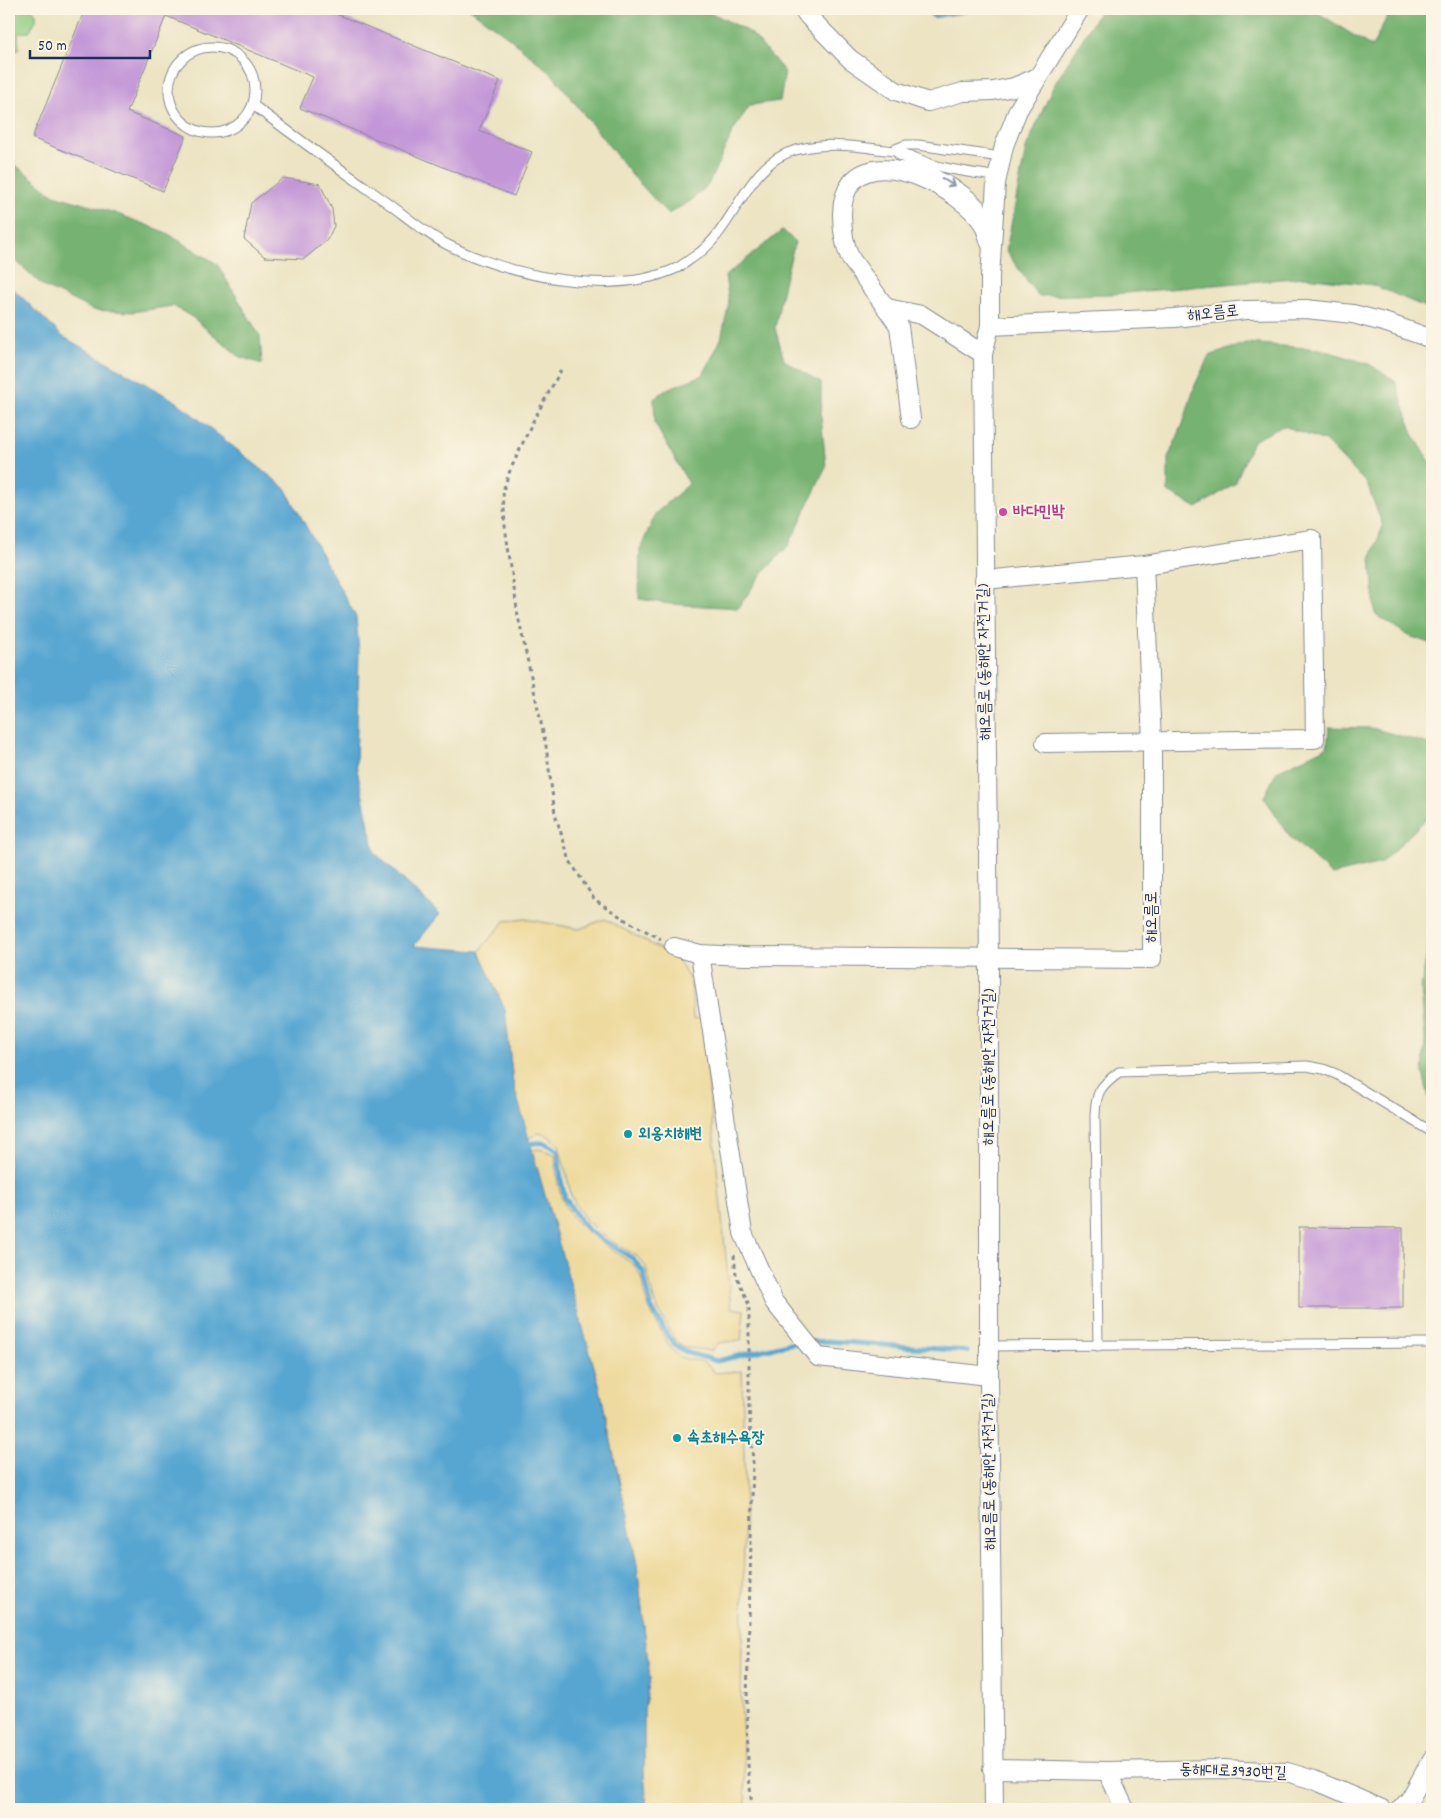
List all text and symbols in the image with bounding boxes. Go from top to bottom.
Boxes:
scale bar [30,28,150,60]
text: 50 m [38,36,67,58]
one-way arrow [941,177,956,187]
street label: 해오름로 [1186,300,1240,328]
place label: 바다민박 [1013,501,1065,524]
marker: 바다민박 [997,506,1009,518]
street label: 해오름로 (동해안 자전거길) [972,583,998,741]
street label: 해오름로 [1141,891,1164,943]
street label: 해오름로 (동해안 자전거길) [978,989,1001,1145]
place label: 외옹치해변 [638,1123,702,1146]
marker: 외옹치해변 [622,1128,634,1140]
street label: 해오름로 (동해안 자전거길) [977,1393,1003,1551]
place label: 속초해수욕장 [687,1427,764,1450]
marker: 속초해수욕장 [671,1432,683,1444]
street label: 동해대로3930번길 [1179,1759,1287,1785]

